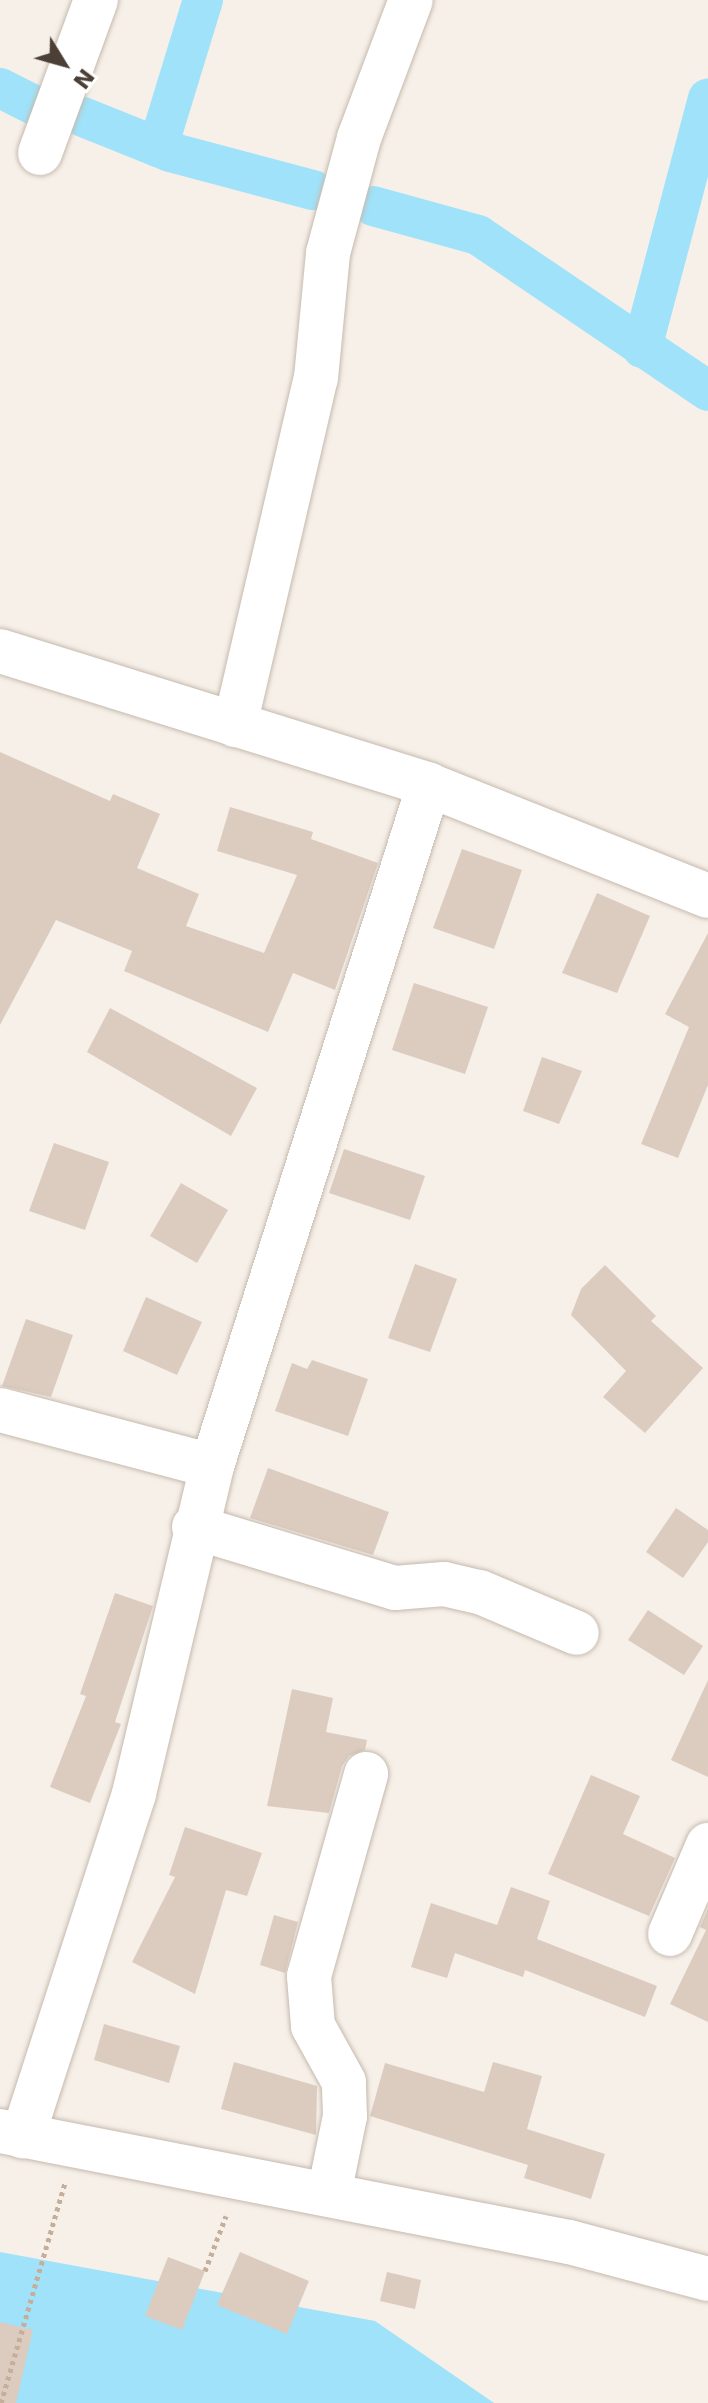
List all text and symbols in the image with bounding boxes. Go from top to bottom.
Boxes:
north arrow [24,24,104,104]
text: N [68,64,99,94]

